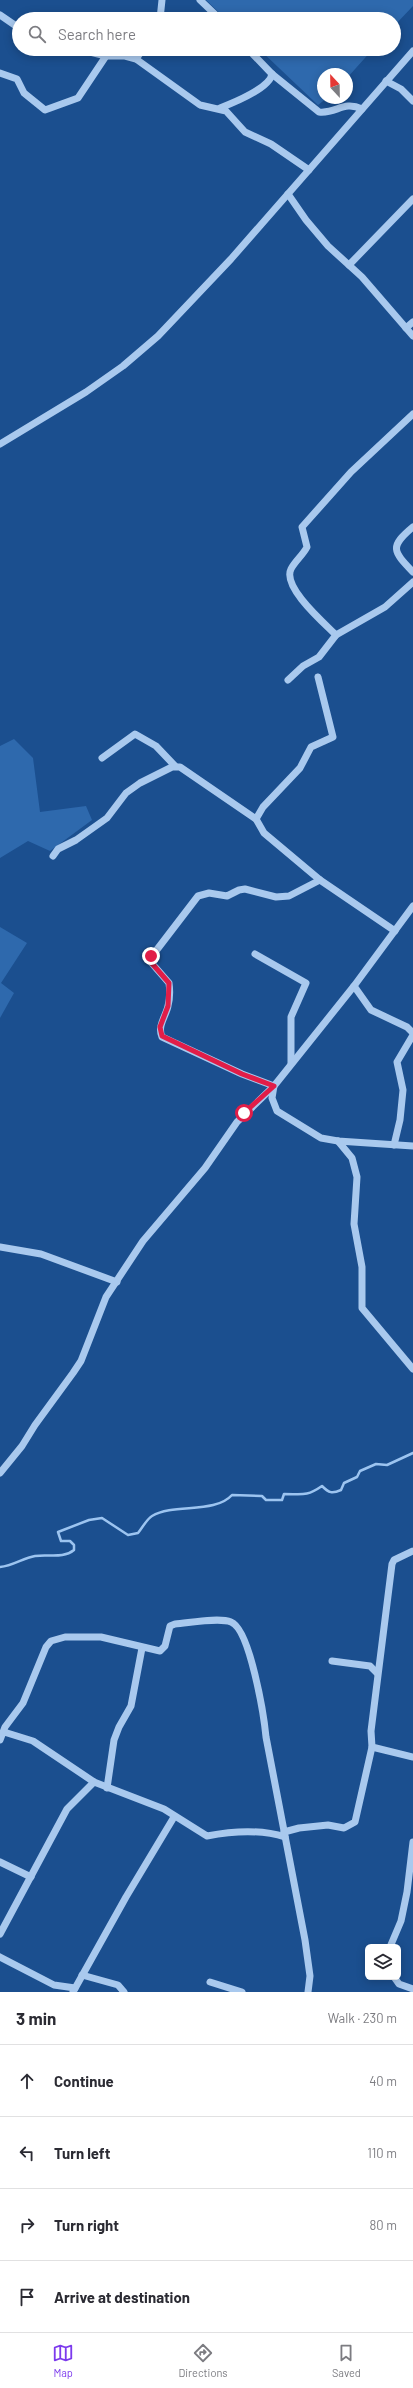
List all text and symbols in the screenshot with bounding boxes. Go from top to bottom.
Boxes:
search box [12,12,401,56]
icon: search [26,23,48,45]
text: Search here [58,25,136,43]
north arrow [317,68,353,104]
route end [142,947,160,965]
route start [235,1104,253,1122]
map controls [365,1944,401,1980]
button: layers [365,1944,401,1980]
text: 3 min [16,2008,56,2028]
text: Walk · 230 m [328,2010,397,2026]
icon: ahead [16,2070,38,2092]
text: Continue [54,2072,114,2090]
text: 40 m [369,2073,397,2089]
icon: left [16,2142,38,2164]
text: Turn left [54,2144,110,2162]
text: 110 m [367,2145,397,2161]
icon: right [16,2214,38,2236]
text: Turn right [54,2216,119,2234]
text: 80 m [370,2217,397,2233]
icon: arrive [16,2286,38,2308]
text: Arrive at destination [54,2288,190,2306]
tab: Map [52,2342,74,2379]
tab: Directions [178,2342,228,2379]
tab: Saved [332,2342,361,2379]

